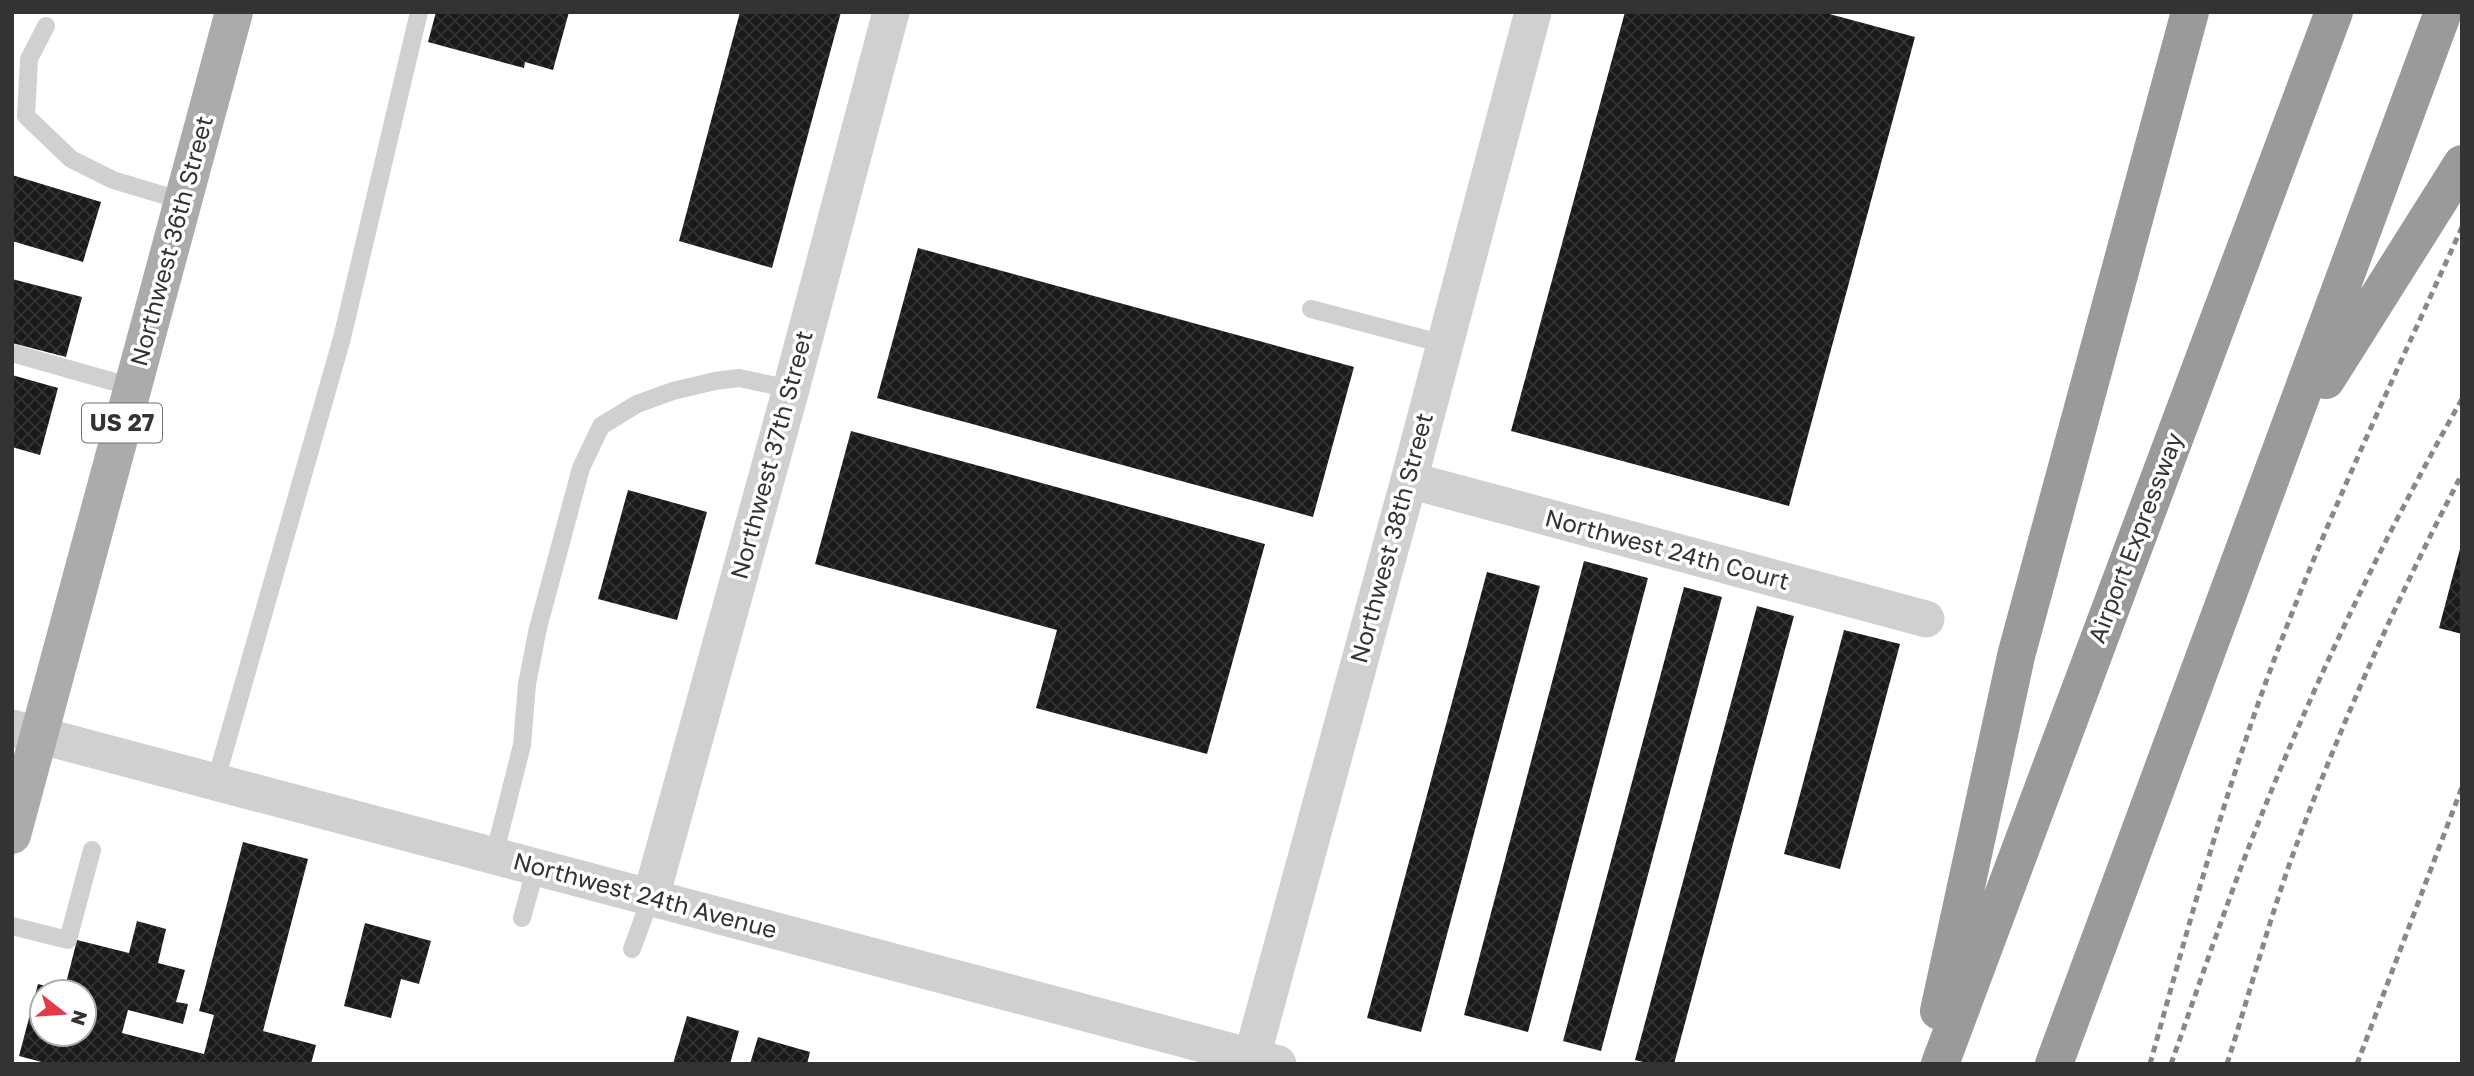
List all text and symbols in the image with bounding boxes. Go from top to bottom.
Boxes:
street label: Northwest 36th Street [123,112,218,369]
street label: Northwest 37th Street [723,327,818,582]
road number: US 27 [82,404,162,442]
street label: Northwest 38th Street [1343,409,1438,666]
street label: Airport Expressway [2081,428,2188,647]
street label: Northwest 24th Court [1542,502,1793,595]
street label: Northwest 24th Avenue [510,845,780,944]
north arrow [28,978,98,1048]
text: N [67,1008,93,1028]

